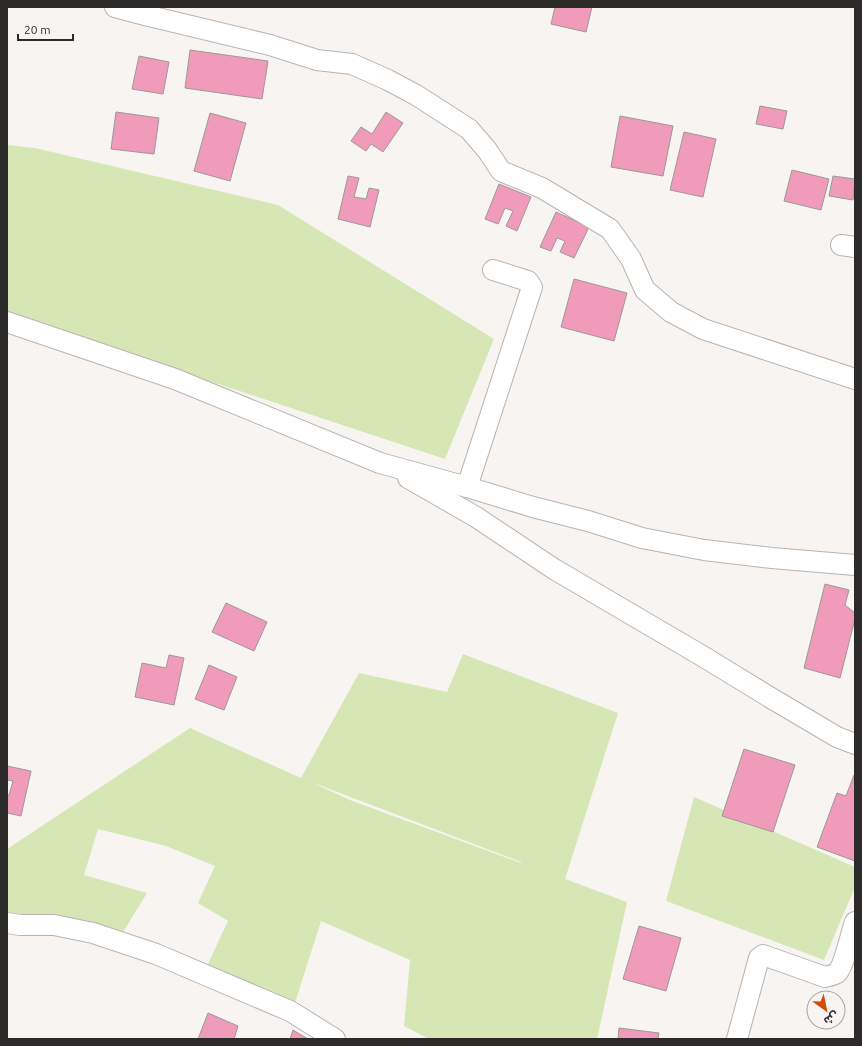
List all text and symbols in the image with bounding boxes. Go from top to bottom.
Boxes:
scale bar [18,16,73,42]
text: 20 m [24,23,51,36]
north arrow [806,990,846,1030]
text: ش [821,1008,841,1028]

